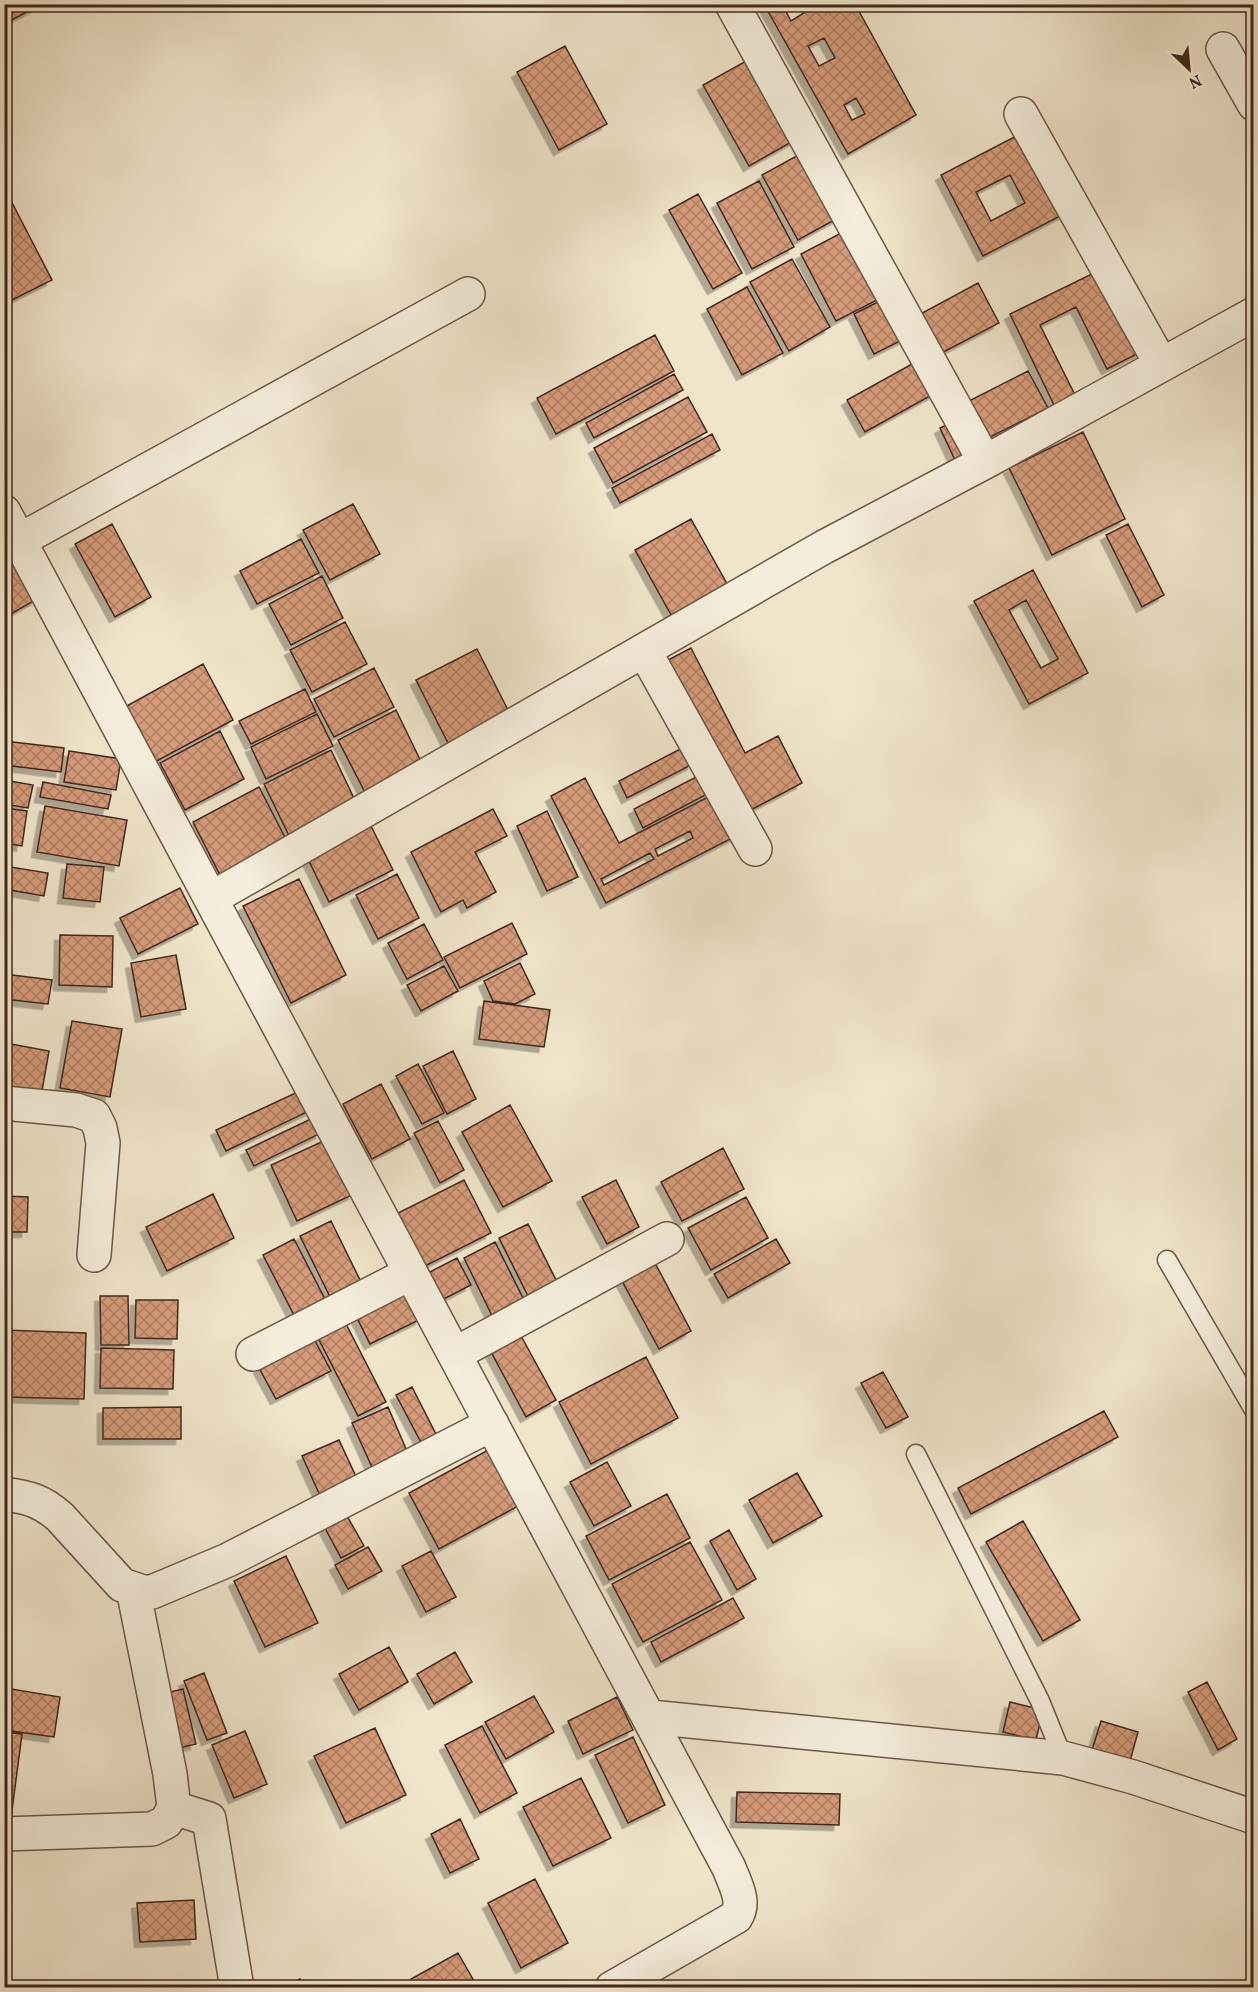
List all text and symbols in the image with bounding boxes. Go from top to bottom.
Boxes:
north arrow [1159,39,1219,99]
text: N [1184,68,1205,93]

